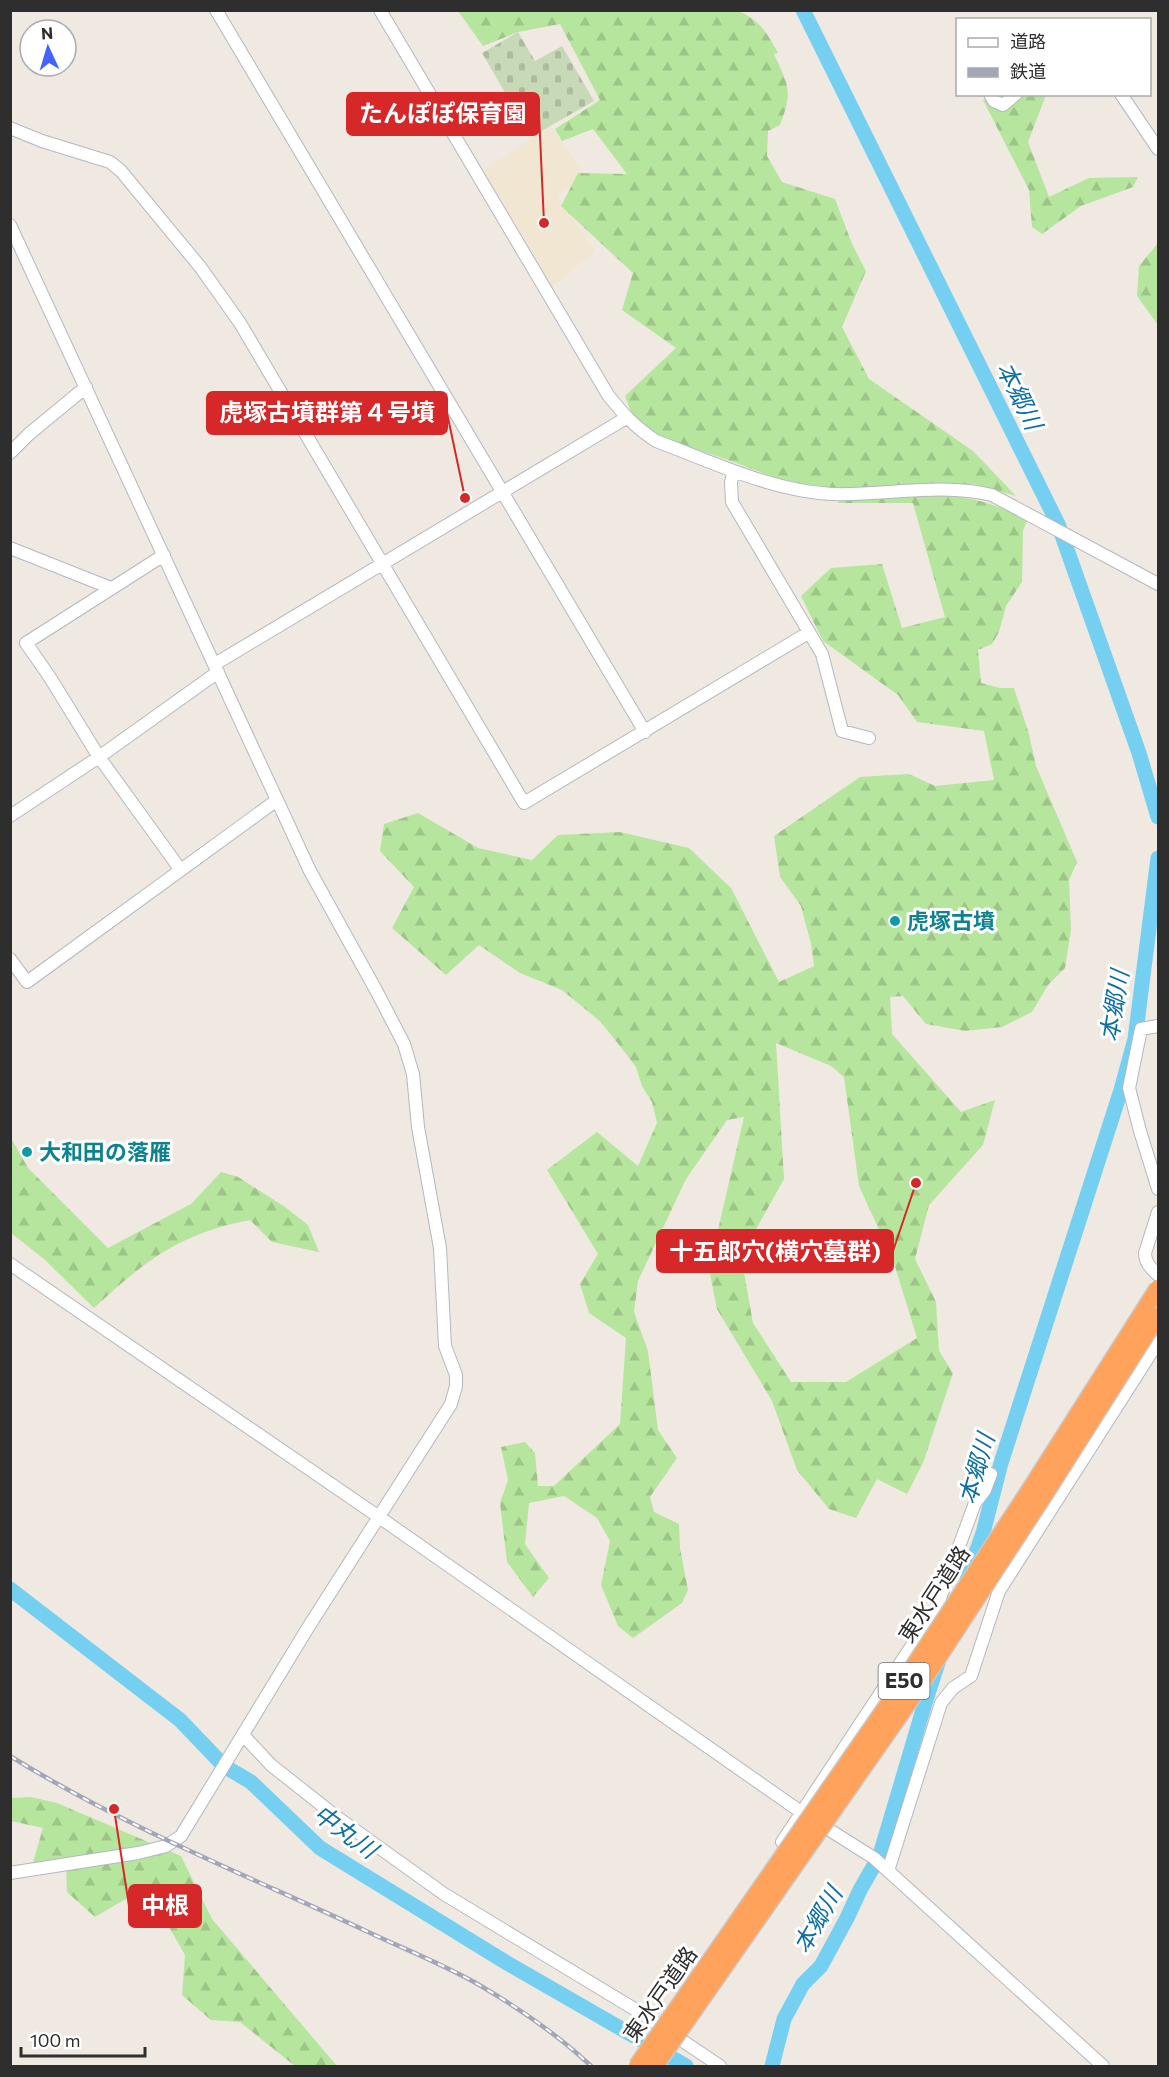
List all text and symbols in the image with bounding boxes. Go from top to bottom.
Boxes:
north arrow [18,18,78,78]
legend [956,18,1151,96]
text: N [40,23,54,42]
text: 道路 [1010,30,1046,52]
text: 鉄道 [1010,60,1046,82]
callout: たんぽぽ保育園 [347,93,539,135]
text: たんぽぽ保育園 [359,98,527,127]
water label: 本郷川 [992,357,1050,437]
callout: 虎塚古墳群第４号墳 [207,392,447,434]
text: 虎塚古墳群第４号墳 [219,397,435,426]
place label: 虎塚古墳 [907,907,995,934]
marker: 虎塚古墳 [888,914,902,928]
water label: 本郷川 [1094,965,1134,1044]
place label: 大和田の落雁 [39,1138,171,1165]
marker: 大和田の落雁 [20,1145,34,1159]
callout: 十五郎穴(横穴墓群) [657,1230,893,1272]
text: 十五郎穴(横穴墓群) [669,1236,881,1265]
water label: 本郷川 [952,1427,1000,1507]
street label: 東水戸道路 [892,1540,975,1647]
road number: E50 [878,1663,930,1699]
water label: 中丸川 [308,1798,386,1865]
water label: 本郷川 [786,1878,849,1958]
callout: 中根 [129,1885,201,1927]
text: 中根 [141,1890,189,1919]
street label: 東水戸道路 [617,1941,702,2047]
scale bar [21,2020,146,2058]
text: 100 m [30,2029,80,2051]

